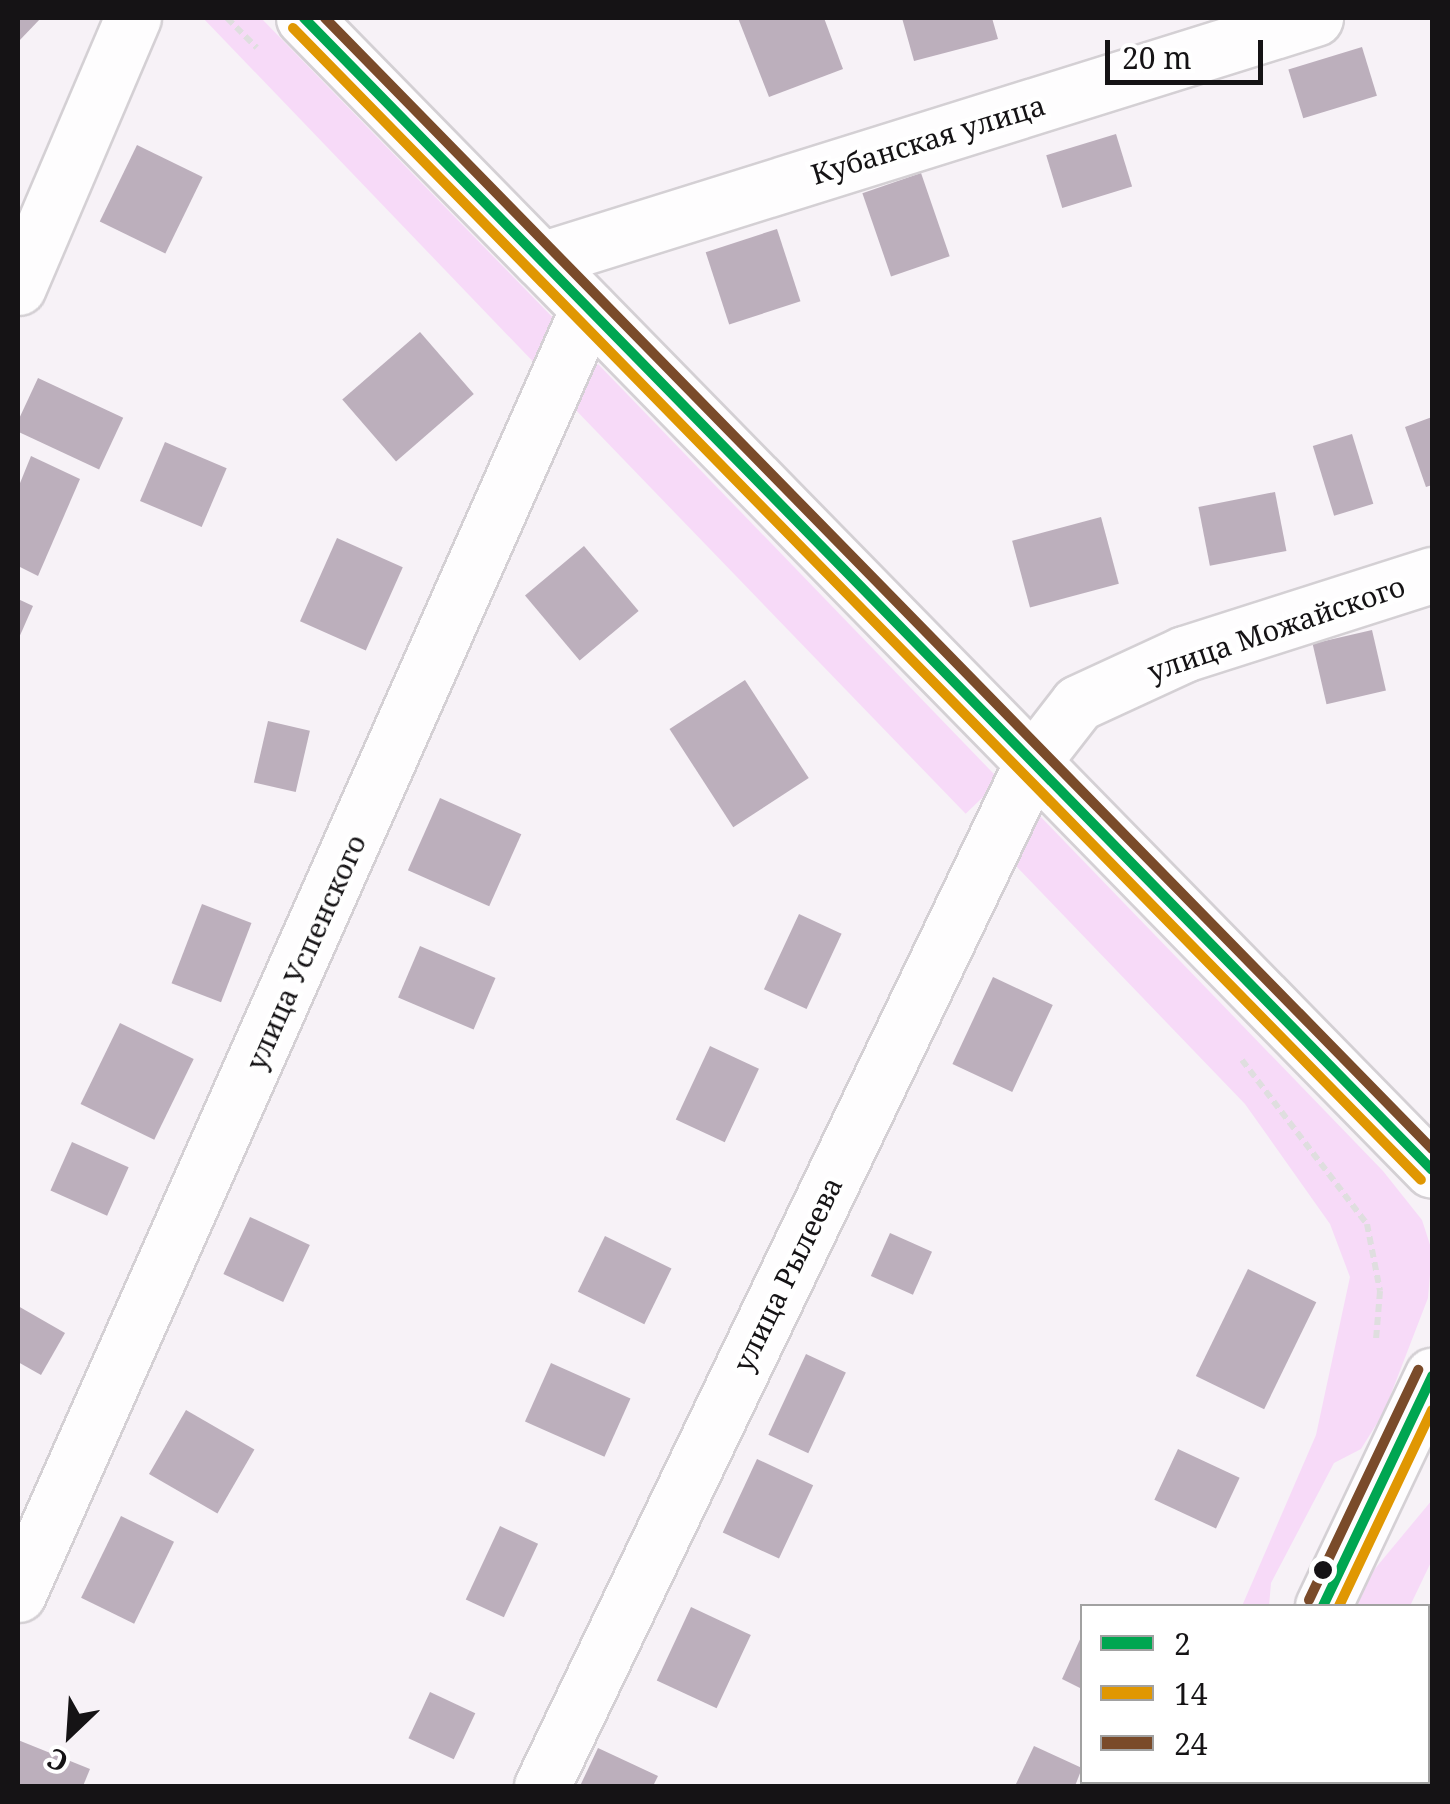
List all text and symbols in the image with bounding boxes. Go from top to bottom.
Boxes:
scale bar [1110,20,1268,82]
text: 20 m [1122,37,1192,78]
street label: Кубанская улица [807,87,1049,191]
street label: улица Можайского [1143,568,1409,688]
street label: улица Успенского [238,829,372,1075]
street label: улица Рылеева [725,1171,849,1377]
unlabelled marker [1313,1560,1333,1580]
legend [1080,1604,1430,1784]
text: 2 [1174,1623,1191,1664]
text: 14 [1174,1673,1208,1714]
north arrow [20,1684,120,1784]
text: 24 [1174,1723,1208,1764]
text: С [41,1740,74,1782]

